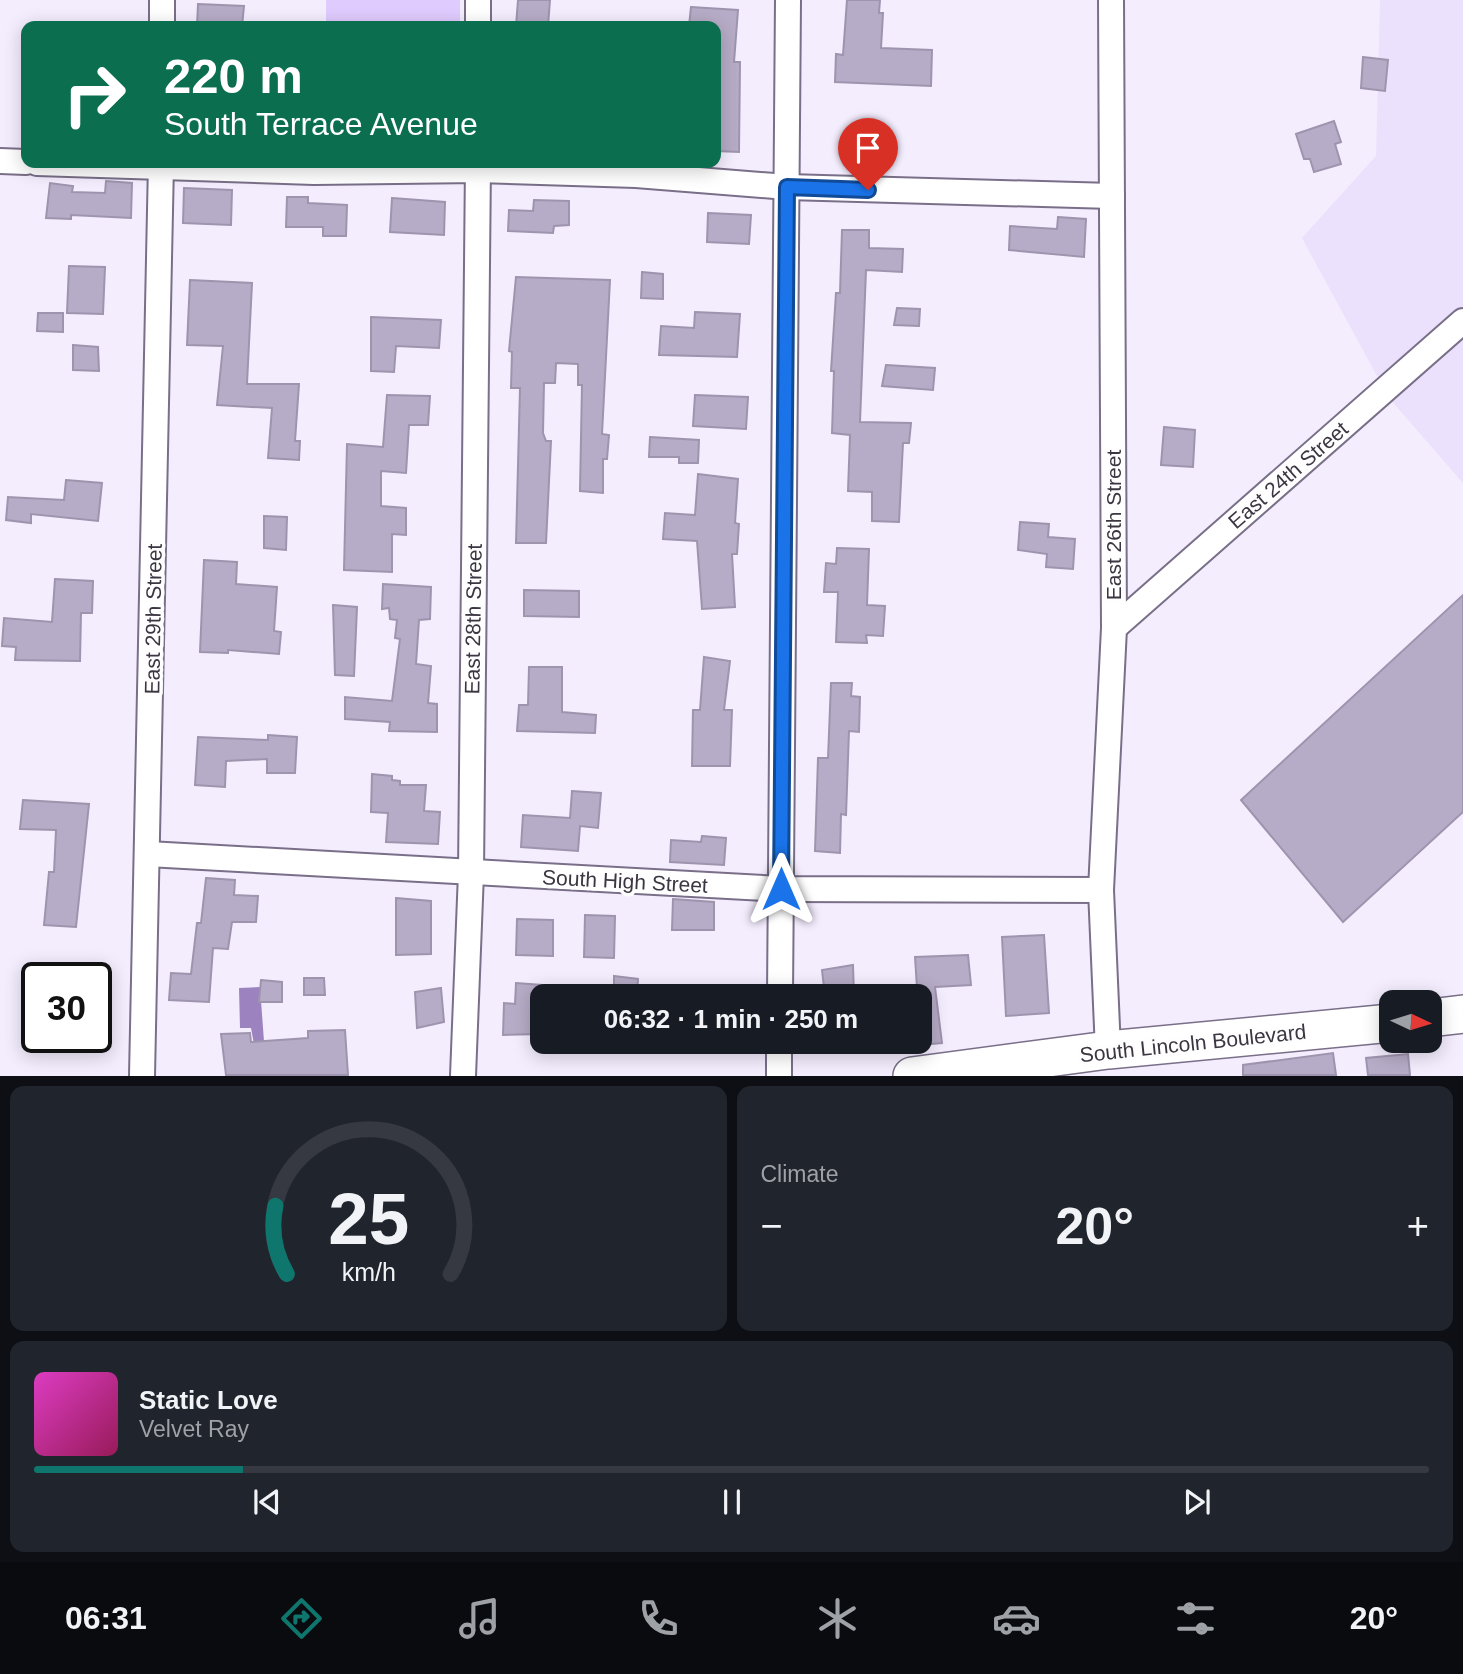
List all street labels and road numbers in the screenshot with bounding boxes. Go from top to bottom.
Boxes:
street label: East 24th Street [1224,417,1352,533]
street label: East 26th Street [1102,450,1125,600]
street label: East 29th Street [140,543,166,694]
street label: East 28th Street [460,543,486,694]
street label: South High Street [542,865,709,897]
street label: South Lincoln Boulevard [1079,1020,1307,1066]

